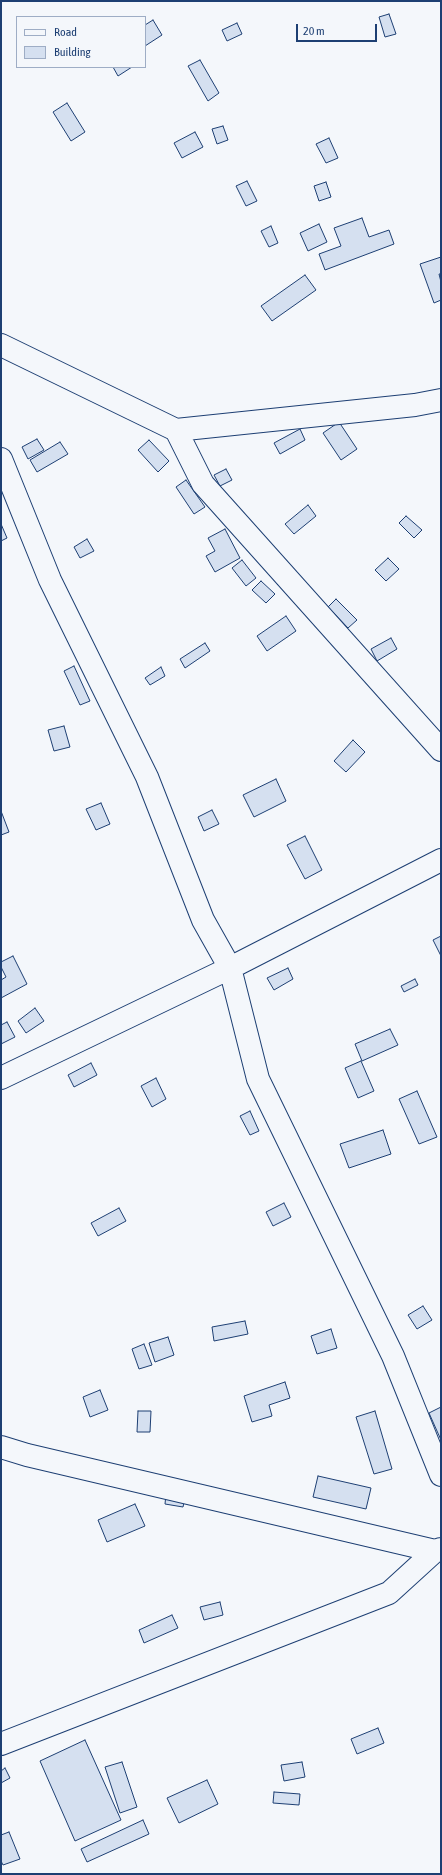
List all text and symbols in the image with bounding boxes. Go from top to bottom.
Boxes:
legend [16,16,146,68]
scale bar [298,16,379,42]
text: 20 m [303,24,325,38]
text: Road [54,25,77,39]
text: Building [54,45,91,59]

